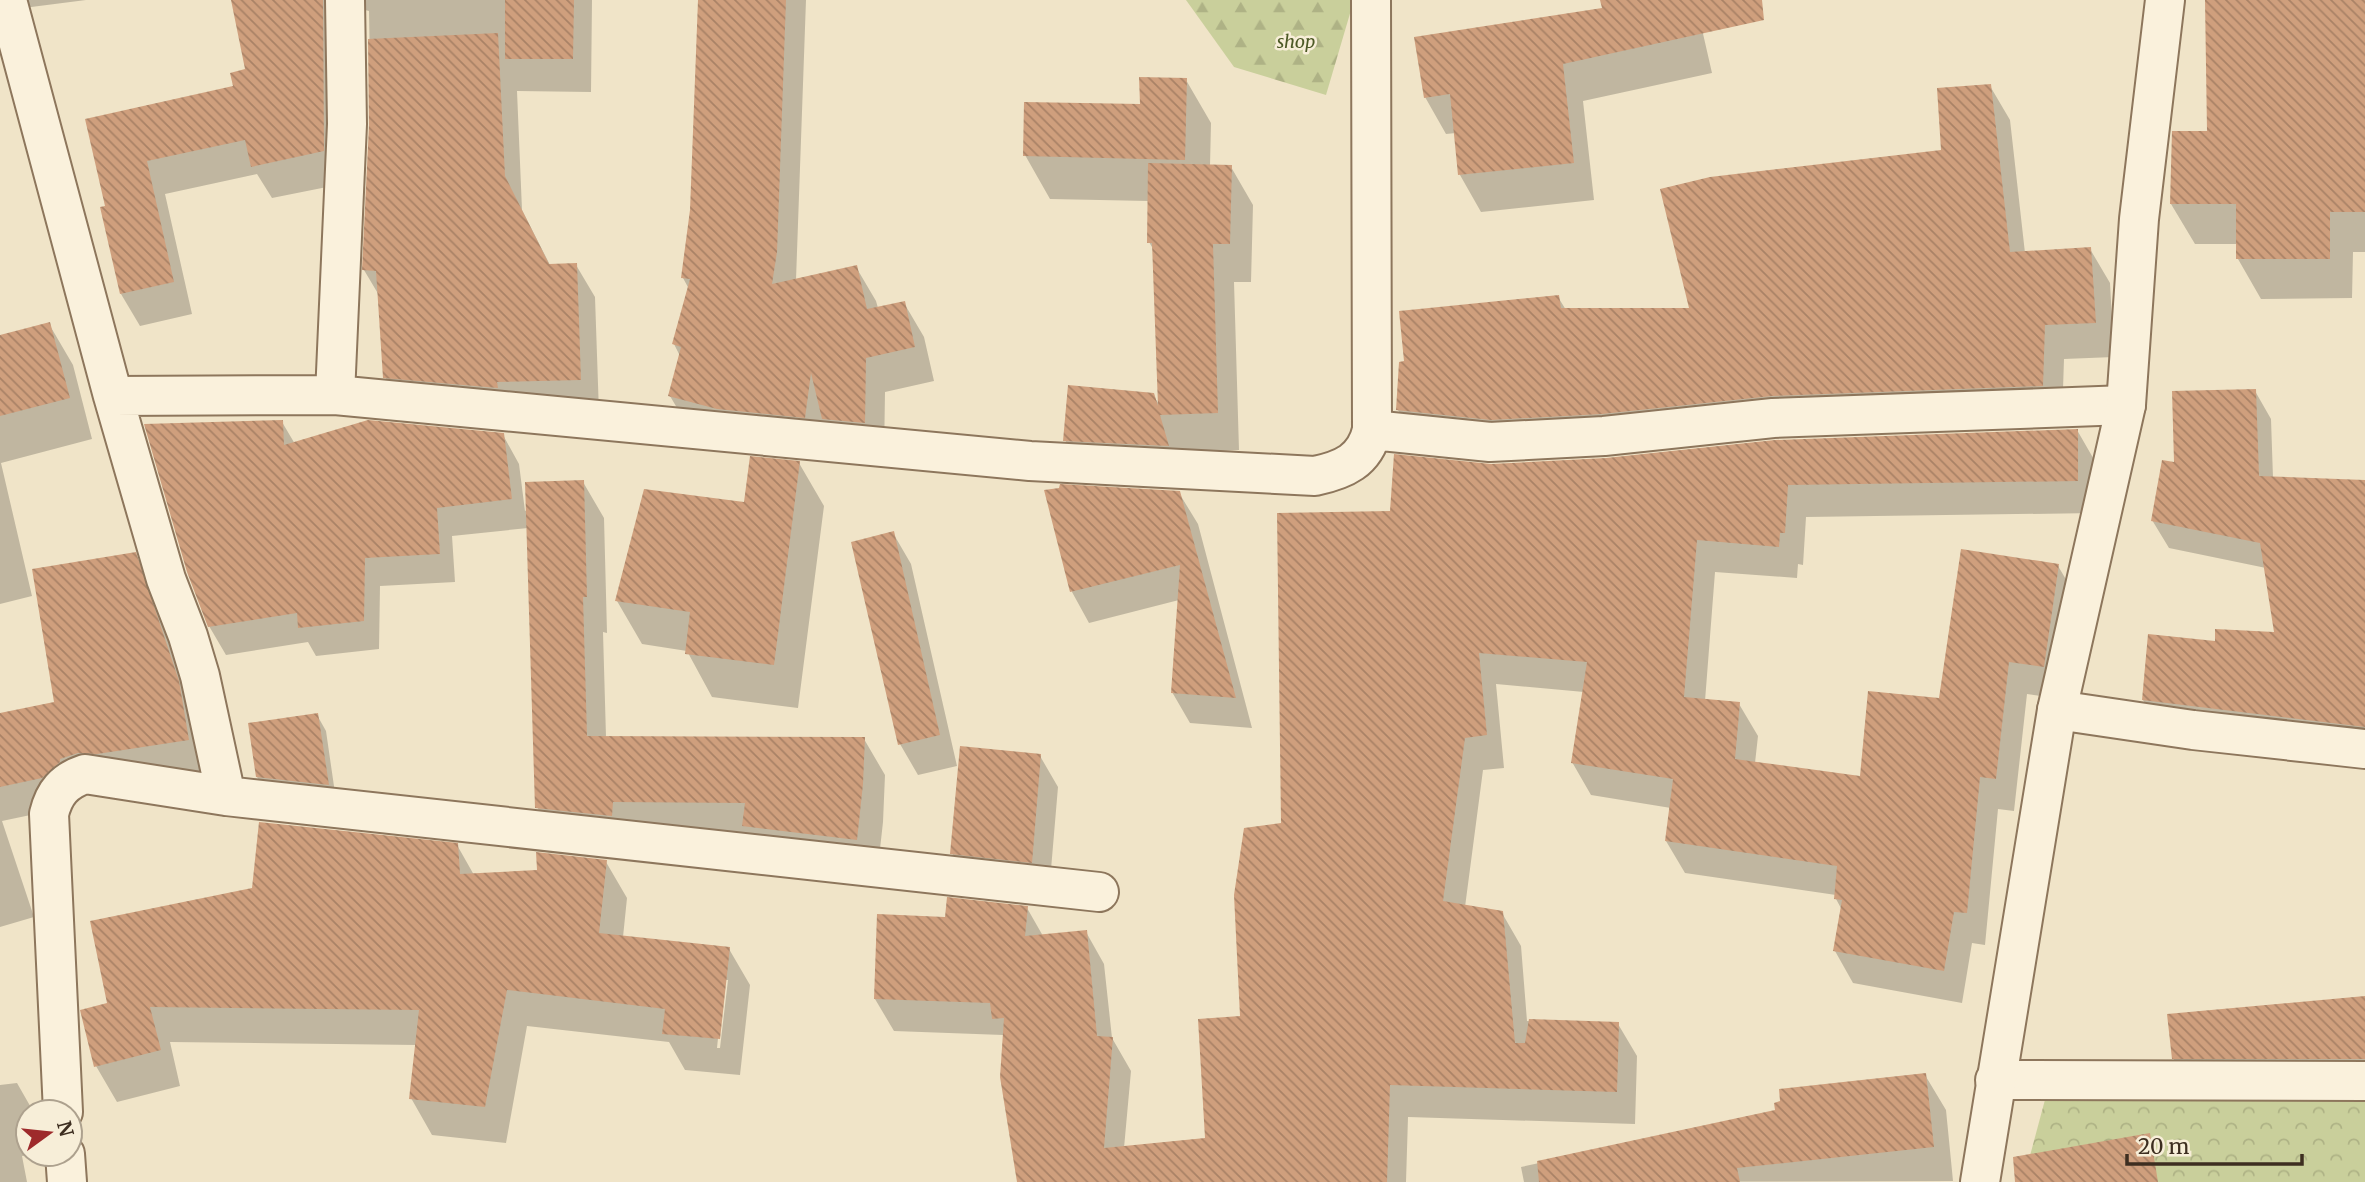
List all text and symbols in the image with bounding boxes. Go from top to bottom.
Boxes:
park label: shop [1277,30,1315,53]
north arrow [14,1098,84,1168]
text: N [52,1118,79,1139]
scale bar [2127,1122,2302,1166]
text: 20 m [2138,1133,2190,1160]

